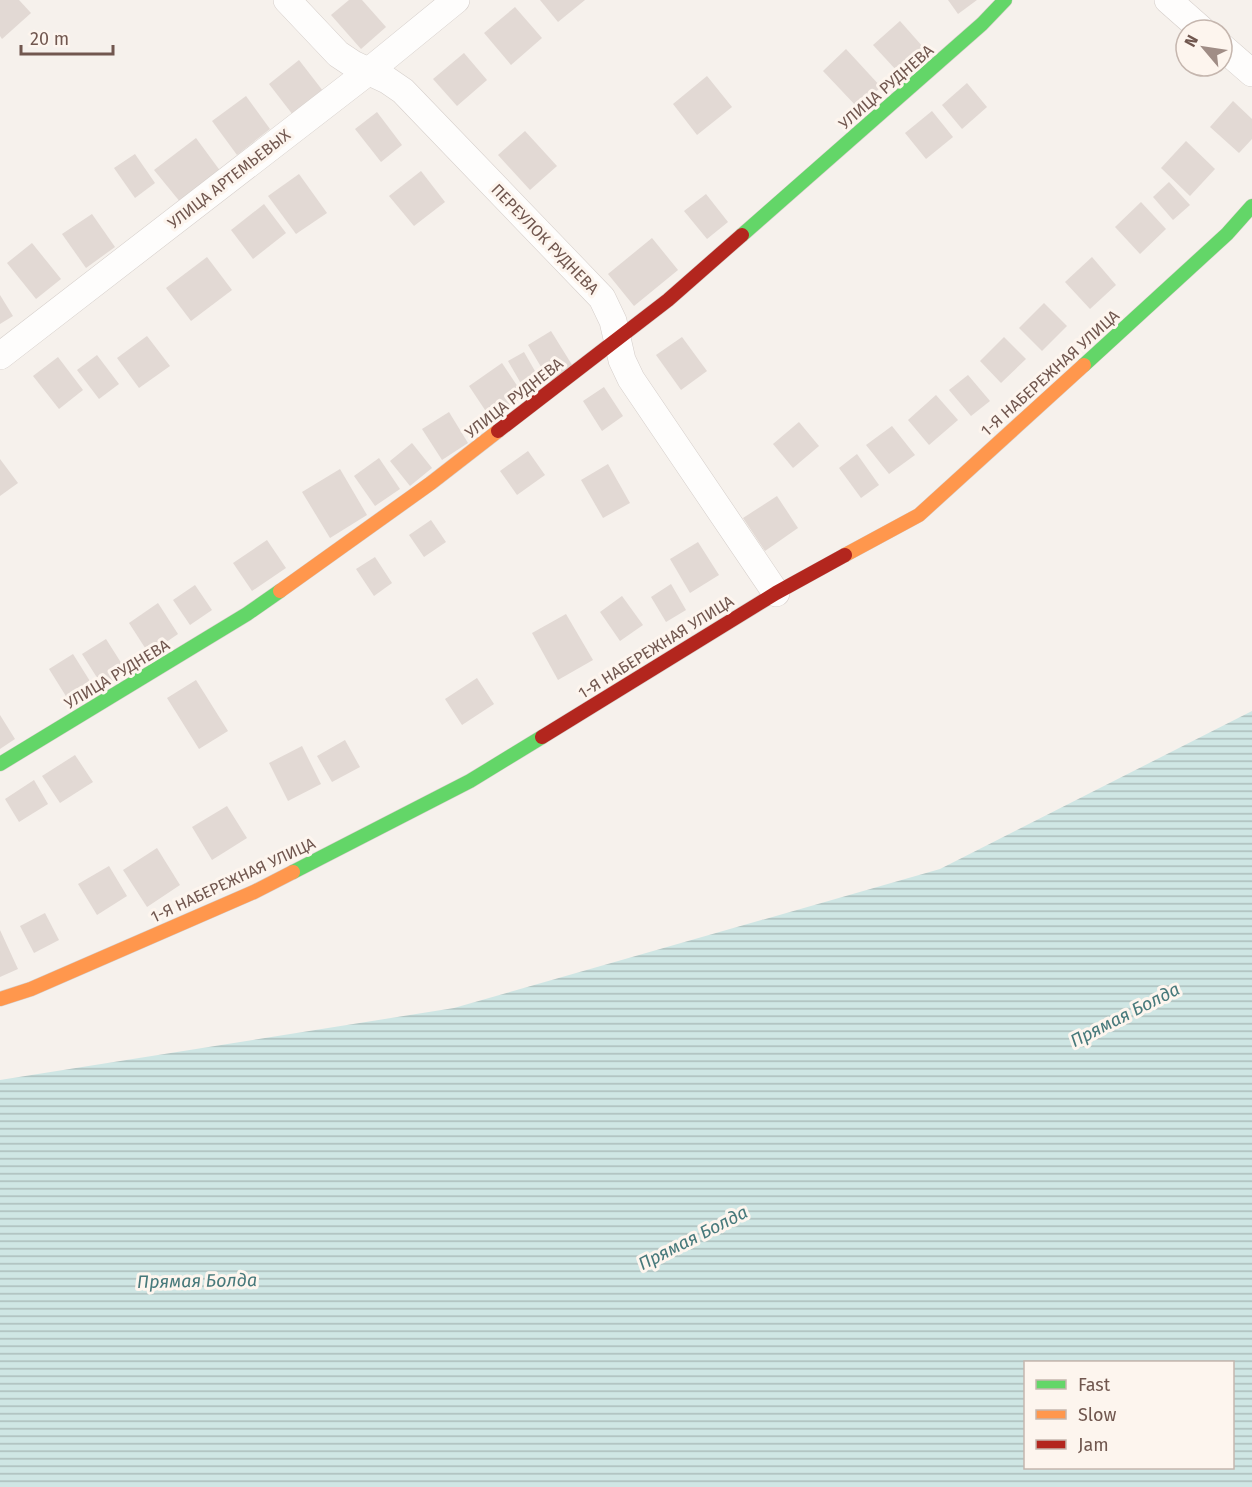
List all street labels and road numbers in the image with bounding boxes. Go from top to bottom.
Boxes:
street label: УЛИЦА РУДНЕВА [835,40,938,133]
street label: УЛИЦА АРТЕМЬЕВЫХ [164,125,294,233]
street label: ПЕРЕУЛОК РУДНЕВА [487,180,603,299]
street label: 1-Я НАБЕРЕЖНАЯ УЛИЦА [977,305,1124,440]
street label: УЛИЦА РУДНЕВА [461,353,567,442]
street label: 1-Я НАБЕРЕЖНАЯ УЛИЦА [575,591,738,703]
street label: УЛИЦА РУДНЕВА [61,635,174,713]
street label: 1-Я НАБЕРЕЖНАЯ УЛИЦА [148,833,319,927]

